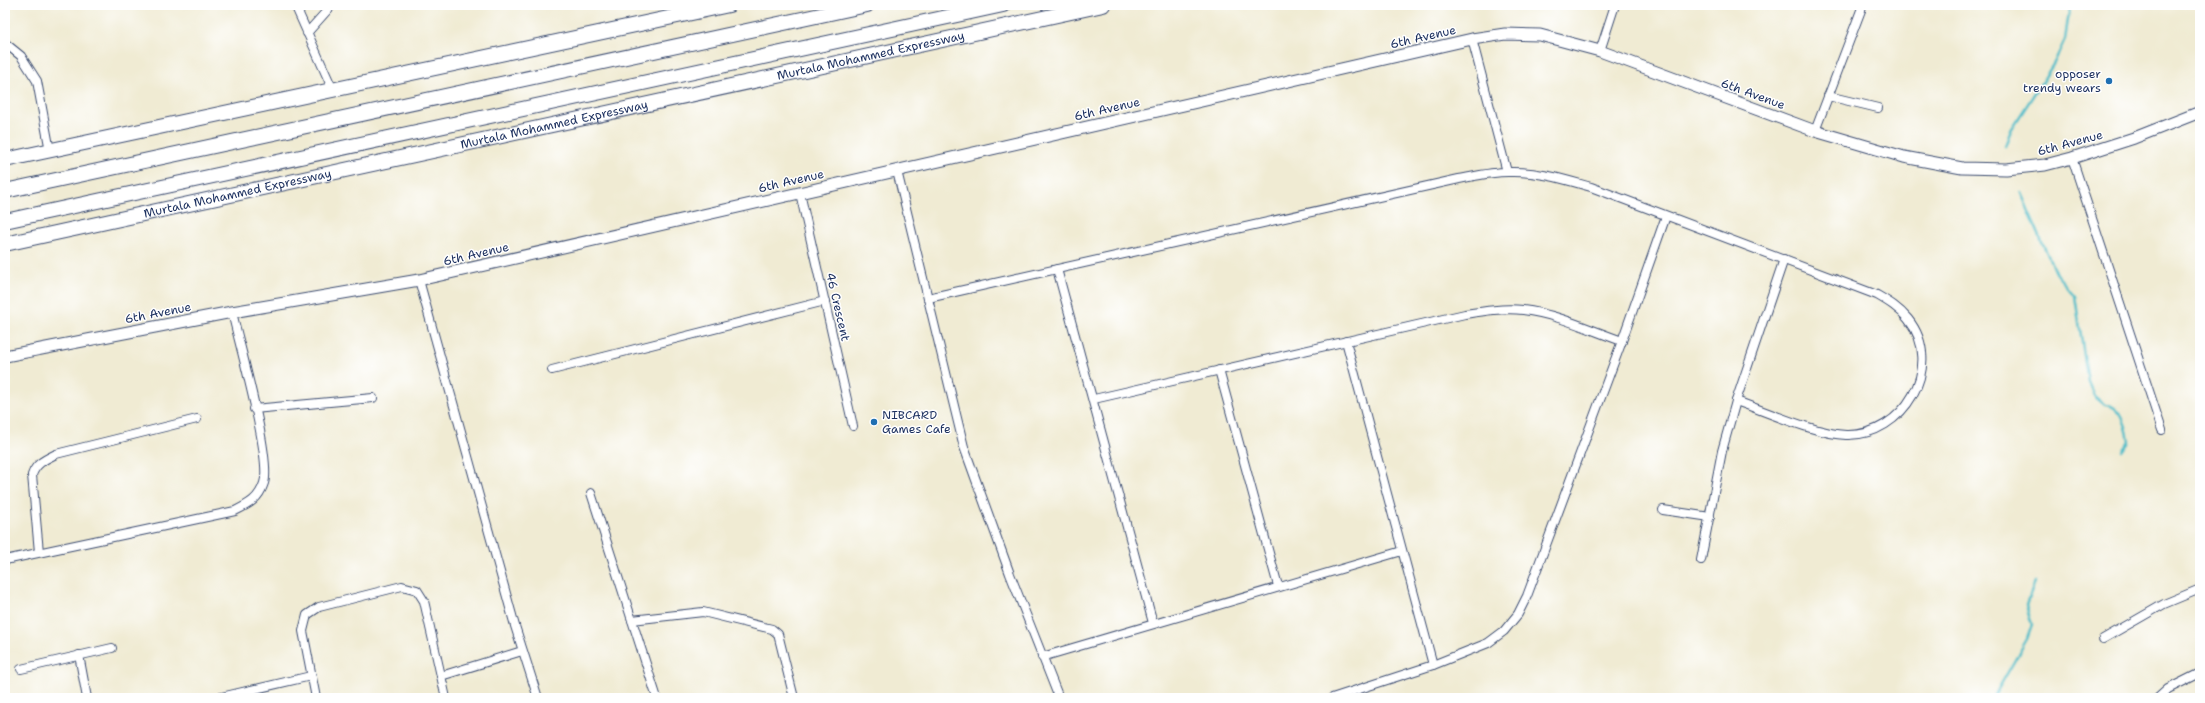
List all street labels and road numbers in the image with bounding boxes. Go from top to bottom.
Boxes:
street label: 6th Avenue [1389,22,1458,52]
street label: Murtala Mohammed Expressway [776,27,966,84]
street label: 6th Avenue [1719,75,1787,113]
street label: 6th Avenue [1073,94,1142,124]
street label: Murtala Mohammed Expressway [459,96,649,153]
street label: 6th Avenue [2036,127,2105,159]
street label: Murtala Mohammed Expressway [142,165,333,222]
street label: 6th Avenue [757,166,826,196]
street label: 6th Avenue [442,239,511,269]
street label: 46 Crescent [822,271,854,343]
street label: 6th Avenue [124,299,193,327]

